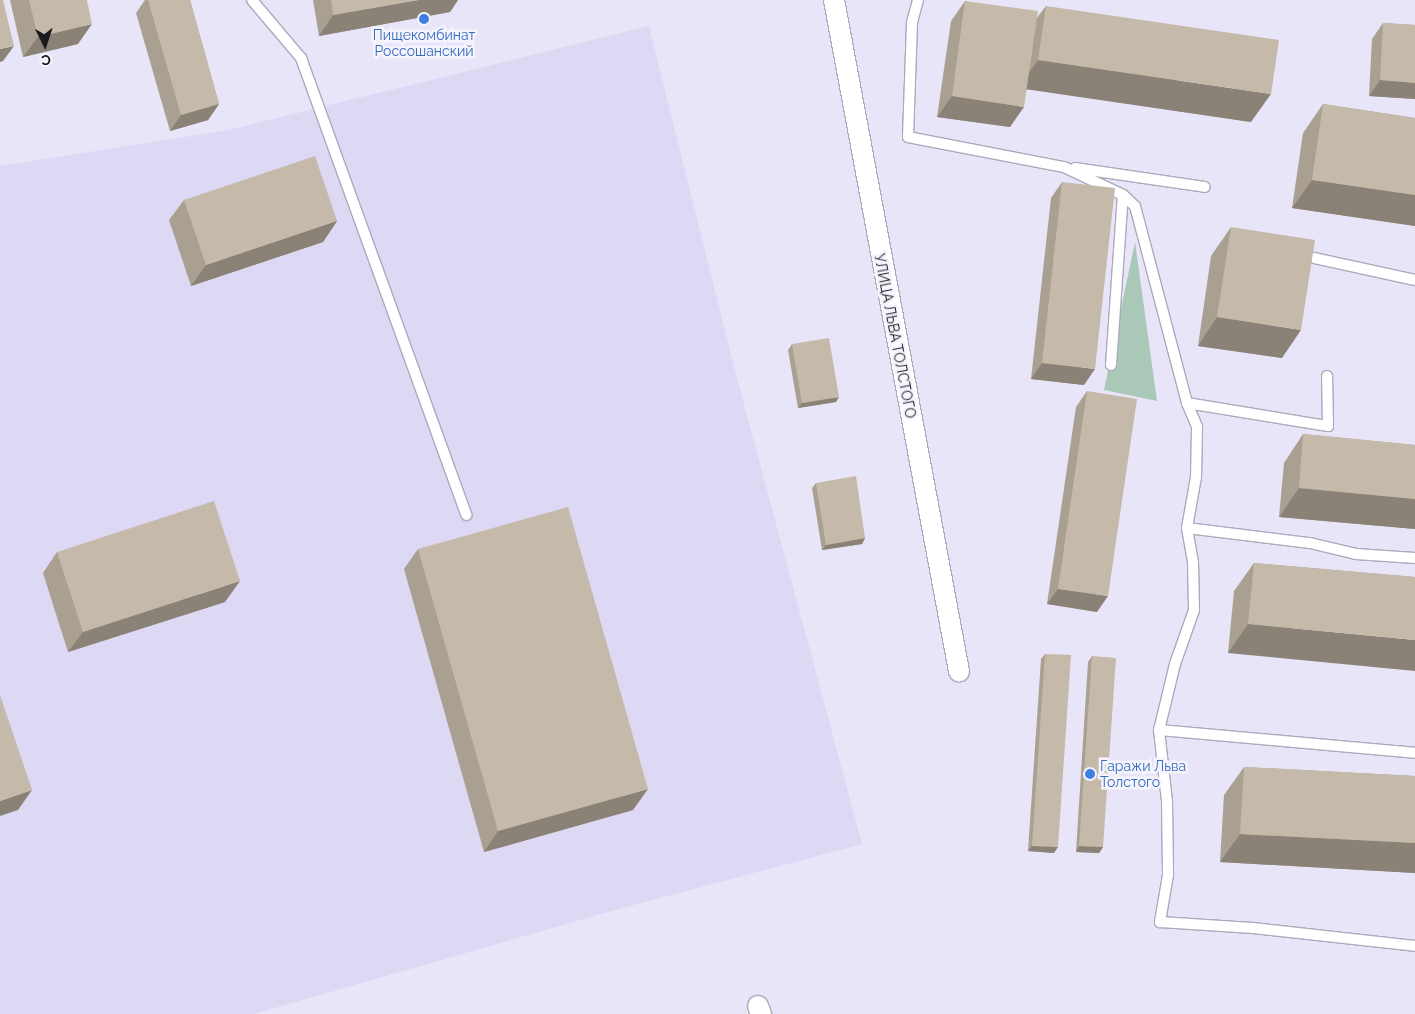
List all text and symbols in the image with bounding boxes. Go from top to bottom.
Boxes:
marker: Пищекомбинат Россошанский [418,13,430,25]
north arrow [20,20,70,70]
place label: Пищекомбинат Россошанский [373,27,475,59]
text: С [41,52,51,68]
street label: УЛИЦА ЛЬВА ТОЛСТОГО [871,252,919,420]
place label: Гаражи Льва Толстого [1100,758,1186,790]
marker: Гаражи Льва Толстого [1084,768,1096,780]

